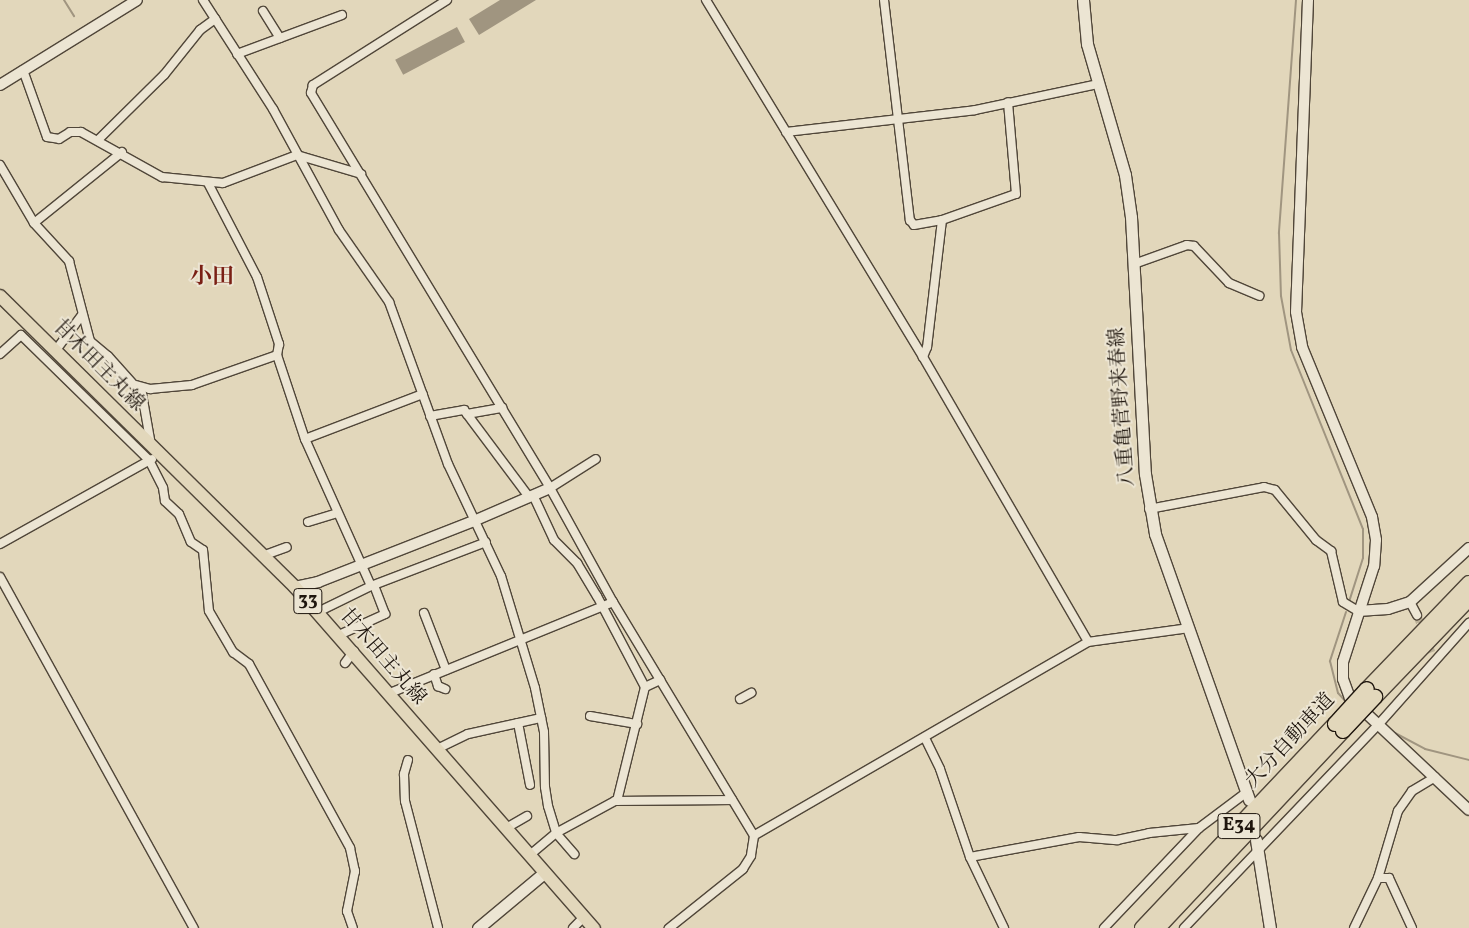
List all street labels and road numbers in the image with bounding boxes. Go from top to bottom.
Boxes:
street label: 甘木田主丸線 [47,315,149,417]
street label: 八重亀菅野来春線 [1105,326,1141,488]
road number: 33 [293,584,323,618]
street label: 甘木田主丸線 [334,604,430,710]
street label: 大分自動車道 [1241,689,1341,793]
road number: E34 [1216,809,1262,842]

